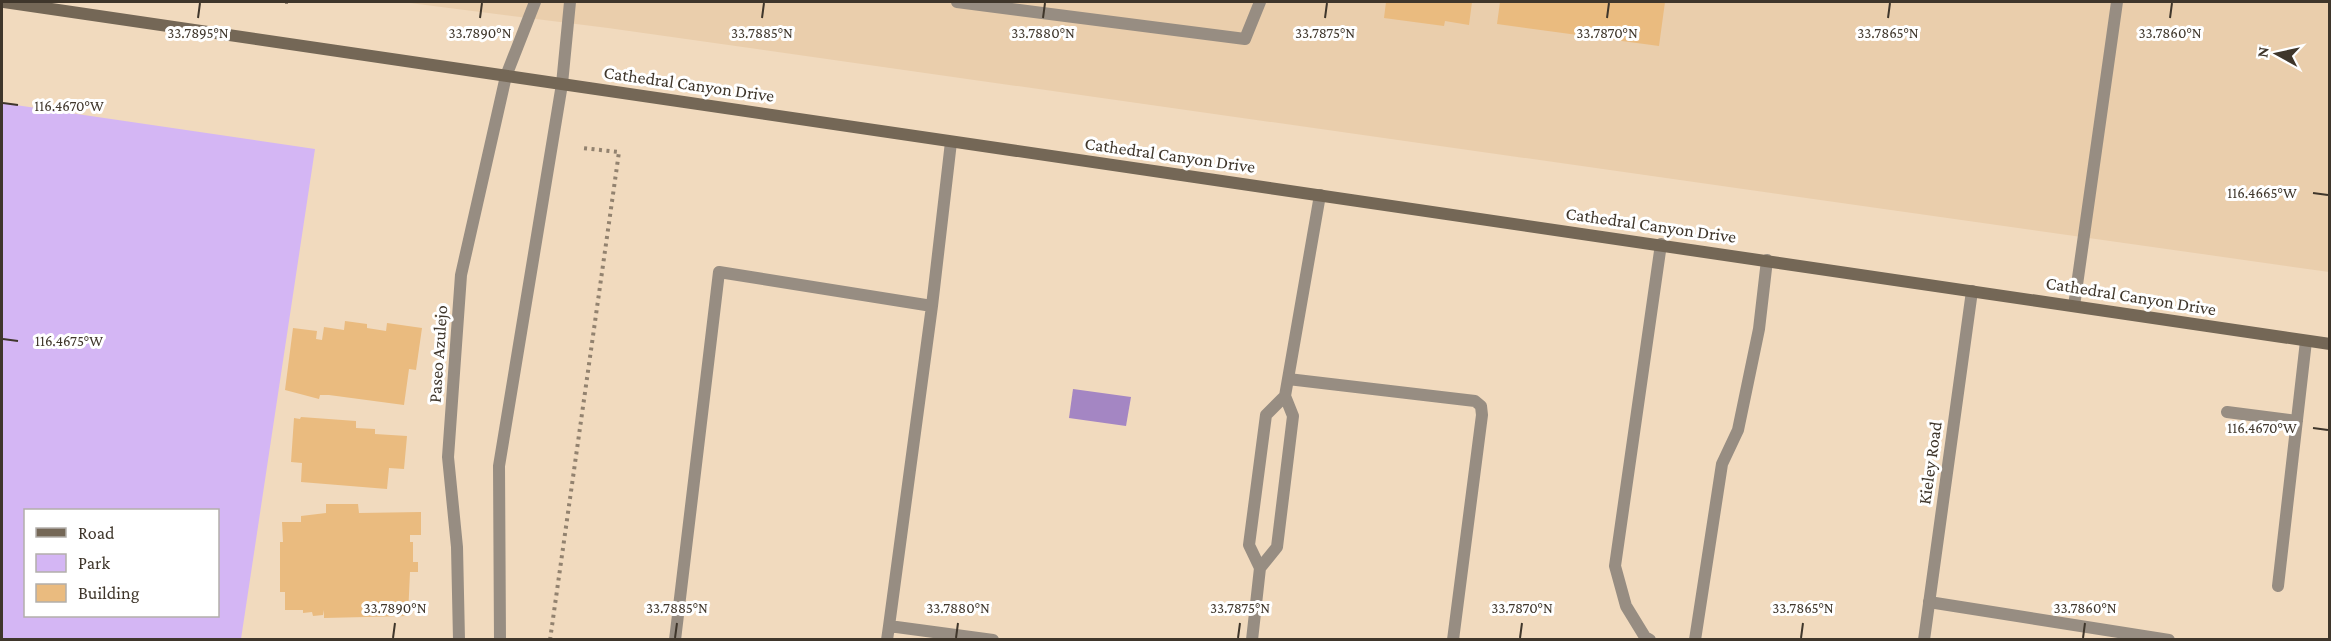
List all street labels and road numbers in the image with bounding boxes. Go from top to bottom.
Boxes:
street label: Cathedral Canyon Drive [602,62,776,106]
street label: Cathedral Canyon Drive [1083,133,1257,177]
street label: Cathedral Canyon Drive [1564,203,1738,247]
street label: Cathedral Canyon Drive [2044,273,2218,319]
street label: Paseo Azulejo [425,304,452,404]
street label: Kieley Road [1914,420,1946,506]

